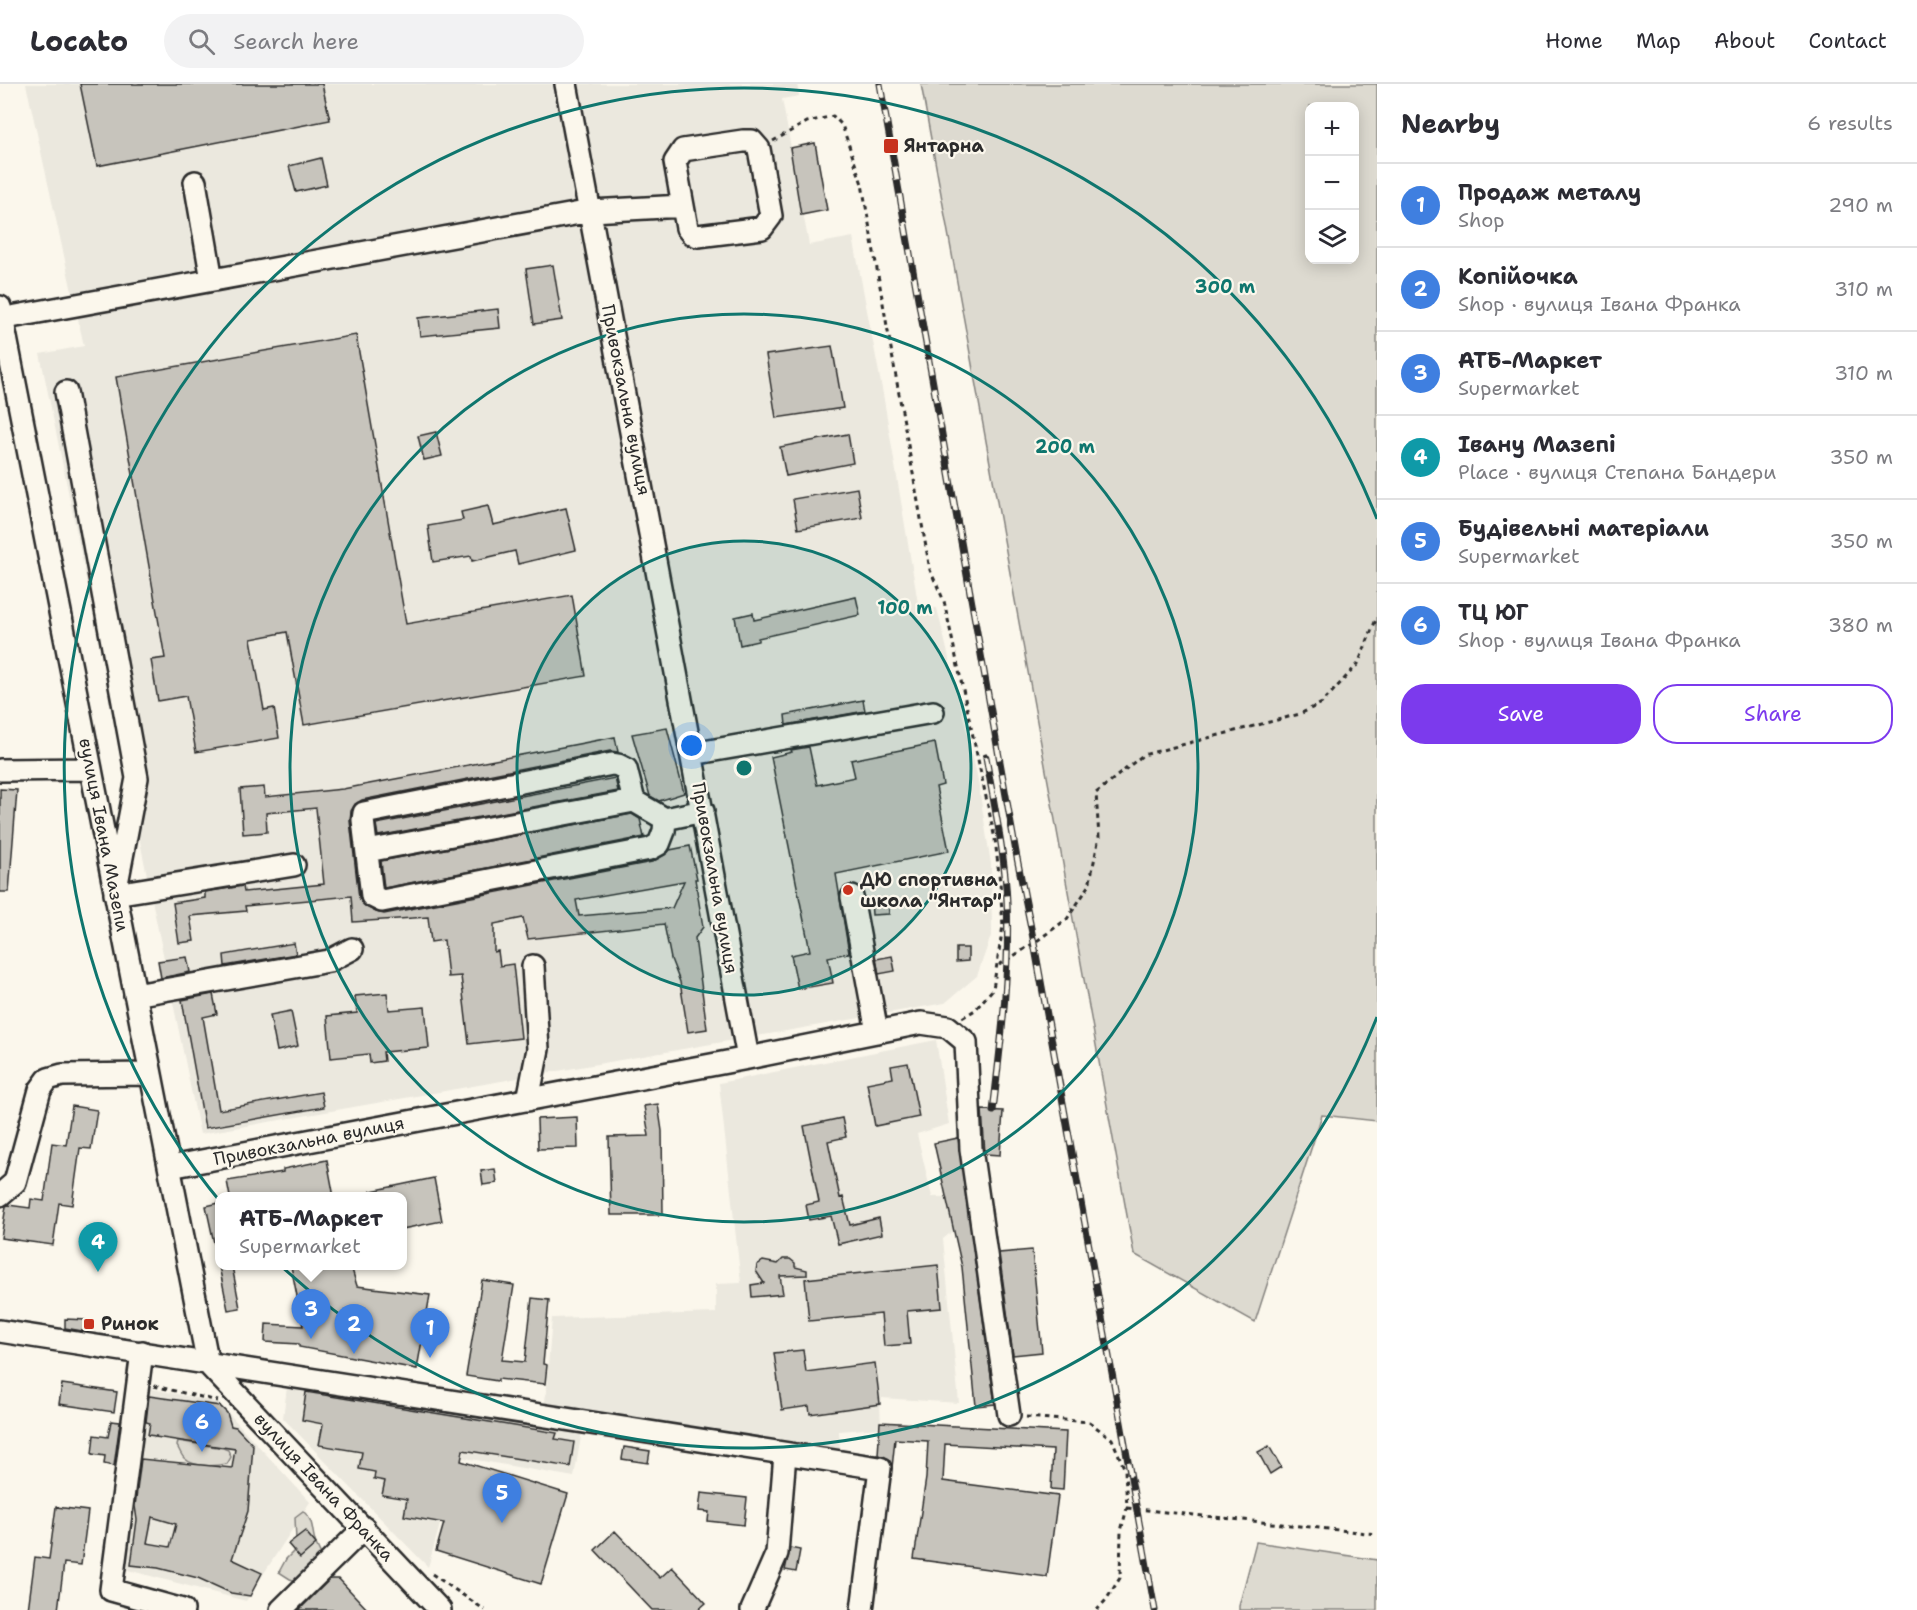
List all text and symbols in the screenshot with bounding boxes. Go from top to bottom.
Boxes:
search box [164,14,584,68]
text: Locato [30,22,128,60]
icon: search [185,25,218,58]
text: Search here [233,27,359,56]
text: Home [1545,27,1603,55]
text: Map [1636,27,1681,55]
text: About [1714,27,1775,55]
text: Contact [1808,27,1887,55]
map controls [1305,102,1359,264]
button: + [1305,102,1359,156]
text: Nearby [1401,106,1500,141]
text: 6 results [1807,110,1893,136]
place label: Янтарна [904,134,984,158]
marker: Янтарна [882,137,900,155]
button: − [1305,156,1359,210]
text: Продаж металу [1458,178,1641,207]
text: 1 [1416,192,1425,218]
text: 290 m [1828,192,1893,218]
text: Shop [1458,207,1505,233]
button: layers [1305,210,1359,264]
text: Копійочка [1458,262,1578,291]
text: 300 m [1195,275,1256,299]
text: 2 [1414,276,1428,302]
text: 310 m [1834,276,1893,302]
text: Shop · вулиця Івана Франка [1458,291,1741,317]
street label: Привокзальна вулиця [596,303,656,497]
text: АТБ-Маркет [1458,346,1602,375]
text: 3 [1414,360,1428,386]
text: 310 m [1834,360,1893,386]
text: Supermarket [1458,375,1580,401]
text: Івану Мазепі [1458,430,1616,459]
text: 200 m [1035,435,1096,459]
text: 4 [1414,444,1428,470]
text: 350 m [1829,444,1893,470]
text: Place · вулиця Степана Бандери [1458,459,1776,485]
text: Будівельні матеріали [1458,514,1709,543]
text: 5 [1414,528,1427,554]
text: 350 m [1829,528,1893,554]
text: Supermarket [1458,543,1580,569]
text: 100 m [877,596,933,620]
text: ТЦ ЮГ [1458,598,1529,627]
text: 6 [1414,612,1428,638]
text: 380 m [1828,612,1893,638]
text: Shop · вулиця Івана Франка [1458,627,1741,653]
button: Save [1401,684,1641,744]
button: Share [1653,684,1893,744]
your location [677,731,706,760]
street label: вулиця Івана Мазепи [73,736,135,934]
centre of rings [734,758,754,778]
street label: Привокзальна вулиця [686,781,744,975]
place label: ДЮ спортивна школа "Янтар" [860,868,1002,913]
marker: ДЮ спортивна школа "Янтар" [841,883,855,897]
street label: Привокзальна вулиця [212,1111,406,1171]
popup [215,1192,407,1270]
text: АТБ-Маркет [239,1204,383,1233]
pin: 4 [78,1222,118,1272]
text: Supermarket [239,1233,361,1259]
pin: 3 [292,1290,330,1339]
pin: 2 [334,1304,374,1354]
pin: 1 [410,1308,450,1358]
place label: Ринок [101,1312,159,1336]
marker: Ринок [82,1317,96,1331]
pin: 6 [182,1402,222,1452]
street label: вулиця Івана Франка [249,1407,399,1567]
pin: 5 [482,1474,522,1523]

